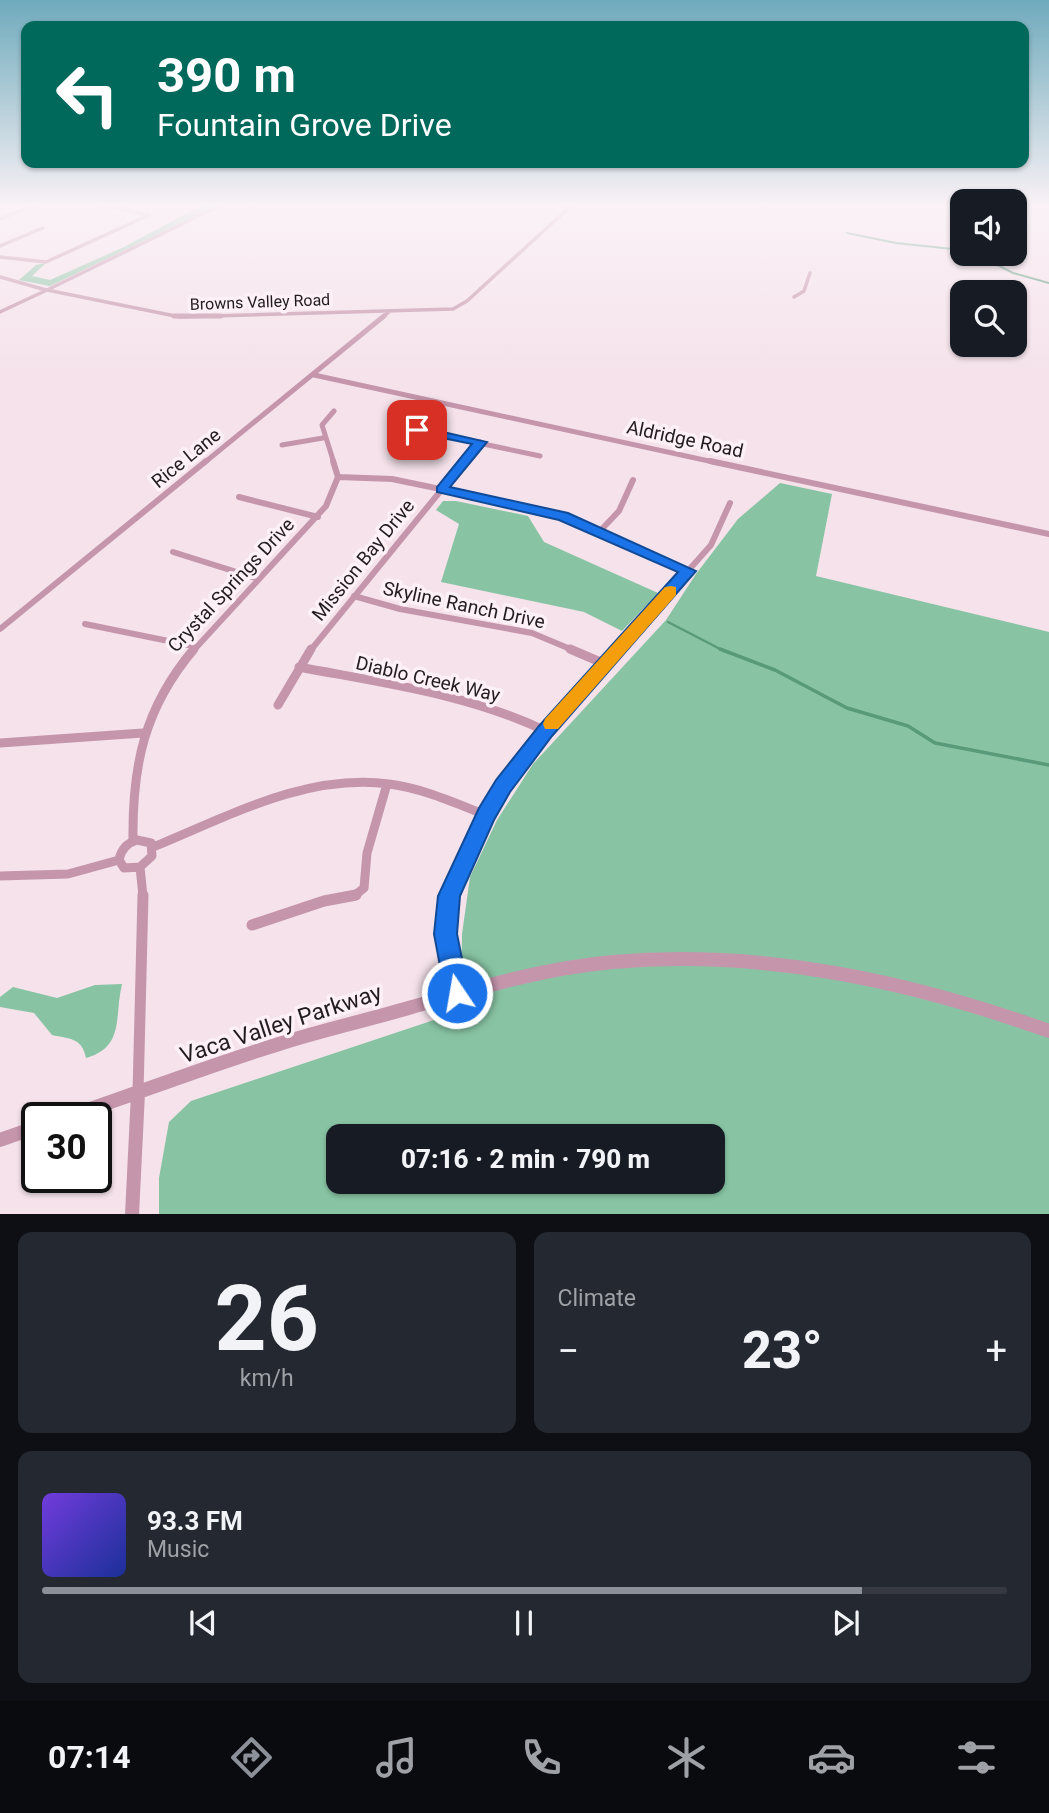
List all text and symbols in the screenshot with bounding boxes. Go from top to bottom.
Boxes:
text: 390 m [157,47,296,104]
icon: left [42,49,133,140]
text: Fountain Grove Drive [157,106,452,144]
map controls [950,189,1027,357]
button: sound [950,189,1027,266]
button: search [950,280,1027,357]
street label: Browns Valley Road [190,290,330,314]
pin [387,400,447,460]
icon: arrive [398,411,436,449]
street label: Aldridge Road [625,415,745,463]
street label: Rice Lane [147,423,225,493]
street label: Mission Bay Drive [307,495,419,625]
street label: Crystal Springs Drive [163,513,299,657]
street label: Skyline Ranch Drive [381,577,547,633]
street label: Diablo Creek Way [354,651,502,707]
position arrow [420,956,494,1030]
street label: Vaca Valley Parkway [177,979,385,1069]
speed limit sign: 30 [21,1102,112,1193]
text: 07:16 · 2 min · 790 m [401,1144,650,1174]
text: 26 [215,1266,319,1372]
text: Climate [558,1285,636,1312]
text: 23° [742,1320,823,1381]
text: − [558,1329,579,1373]
text: + [985,1329,1007,1373]
text: km/h [240,1365,294,1392]
text: 93.3 FM [147,1506,243,1536]
text: Music [147,1536,209,1563]
icon: previous [184,1604,222,1642]
icon: pause [505,1604,543,1642]
icon: next [827,1604,865,1642]
icon: directions [227,1733,276,1782]
icon: music [372,1733,421,1782]
icon: phone [517,1733,566,1782]
icon: climate [662,1733,711,1782]
icon: car [807,1733,856,1782]
icon: filters [952,1733,1001,1782]
text: 07:14 [48,1738,130,1776]

